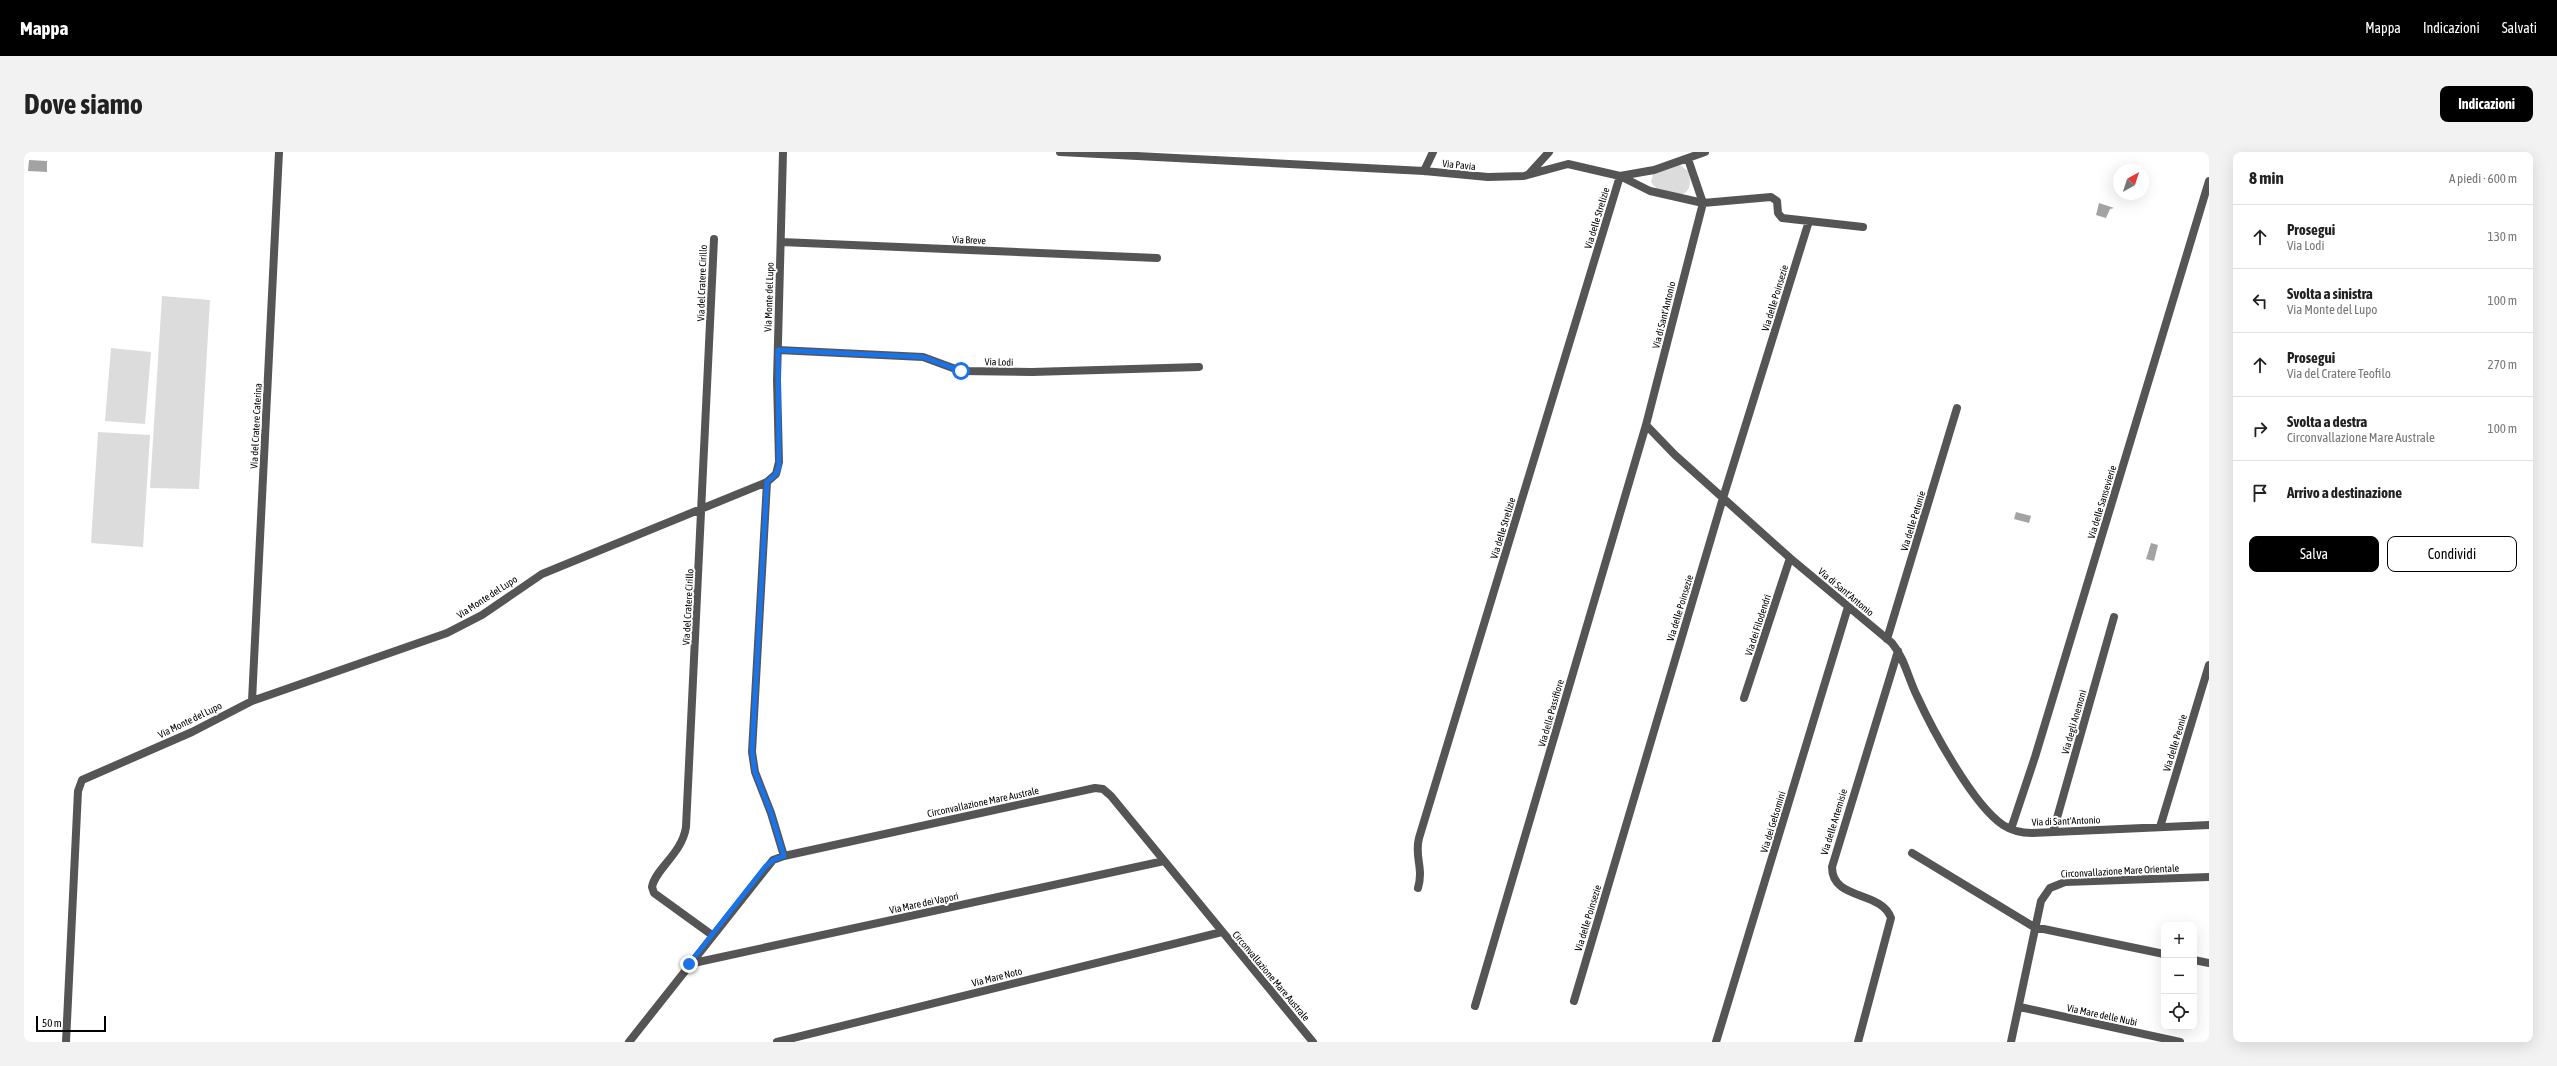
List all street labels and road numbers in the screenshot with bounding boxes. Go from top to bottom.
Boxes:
street label: Via Pavia [1442,158,1477,172]
street label: Via delle Strelizie [1582,186,1612,250]
street label: Via Breve [952,234,987,246]
street label: Via del Cratere Cirillo [695,244,709,321]
street label: Via Monte del Lupo [762,262,776,332]
street label: Via delle Poinsezie [1760,263,1790,332]
street label: Via di Sant'Antonio [1650,280,1678,350]
street label: Via Lodi [984,356,1014,368]
street label: Via del Cratere Caterina [248,383,264,469]
street label: Via delle Sansevierie [2086,464,2119,540]
street label: Via delle Petunie [1899,489,1928,552]
street label: Via delle Strelizie [1488,496,1518,560]
street label: Via di Sant'Antonio [1816,566,1876,619]
street label: Via del Cratere Cirillo [681,568,696,646]
street label: Via Monte del Lupo [455,573,519,621]
street label: Via delle Poinsezie [1665,573,1695,642]
street label: Via dei Filodendri [1743,593,1773,657]
street label: Via delle Passifiore [1536,678,1566,748]
street label: Via degli Anemoni [2060,689,2088,755]
street label: Via Monte del Lupo [156,700,224,740]
street label: Via delle Peonie [2161,713,2189,773]
street label: Circonvallazione Mare Australe [926,785,1040,819]
street label: Via delle Artemisie [1819,787,1849,856]
street label: Via dei Gelsomini [1758,790,1788,854]
street label: Via di Sant'Antonio [2031,814,2101,828]
street label: Circonvallazione Mare Orientale [2061,862,2180,880]
street label: Via delle Poinsezie [1573,883,1603,952]
street label: Via Mare dei Vapori [888,890,960,916]
street label: Circonvallazione Mare Australe [1230,929,1312,1023]
street label: Via Mare Noto [971,965,1024,989]
street label: Via Mare delle Nubi [2066,1002,2138,1028]

